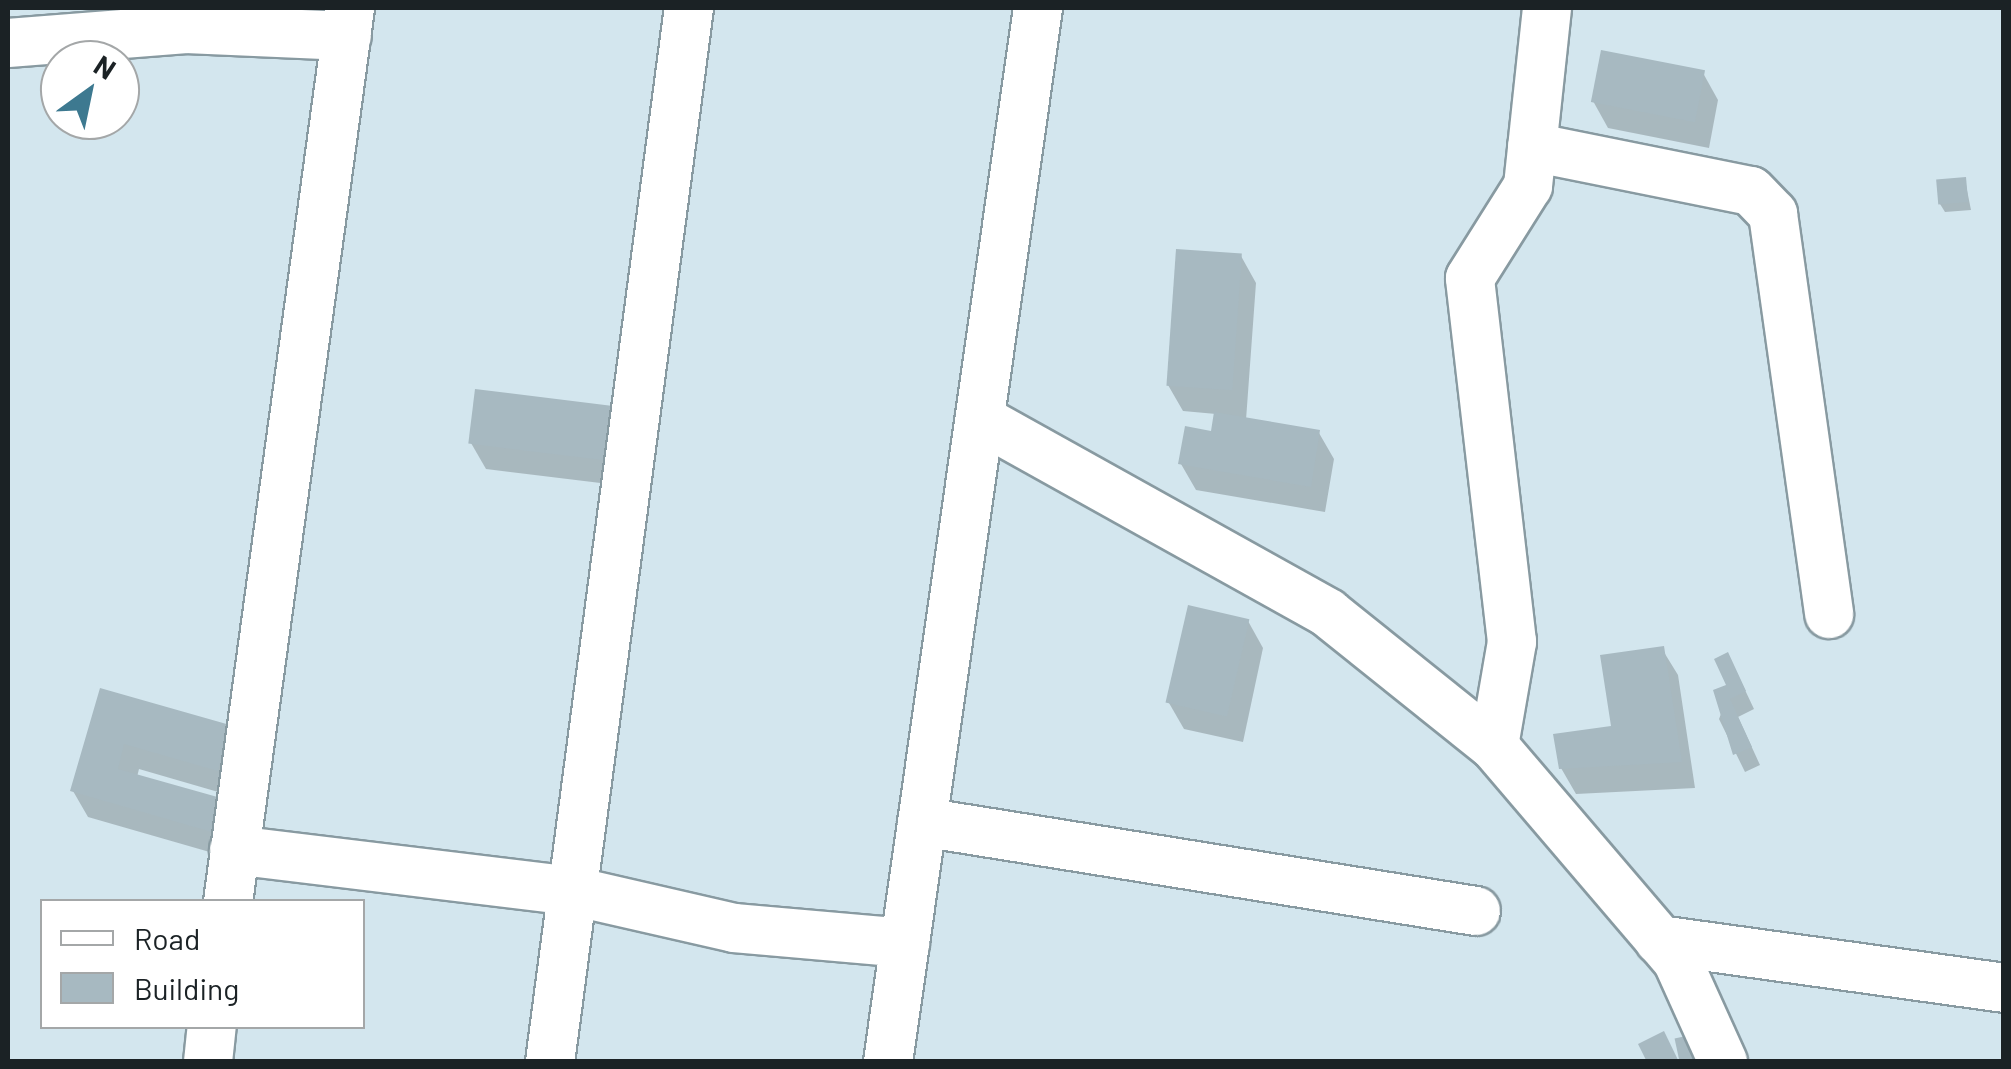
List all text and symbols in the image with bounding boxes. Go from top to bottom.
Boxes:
north arrow [40,40,140,140]
text: N [88,47,122,86]
legend [40,899,365,1029]
text: Road [134,920,200,956]
text: Building [134,970,239,1006]

